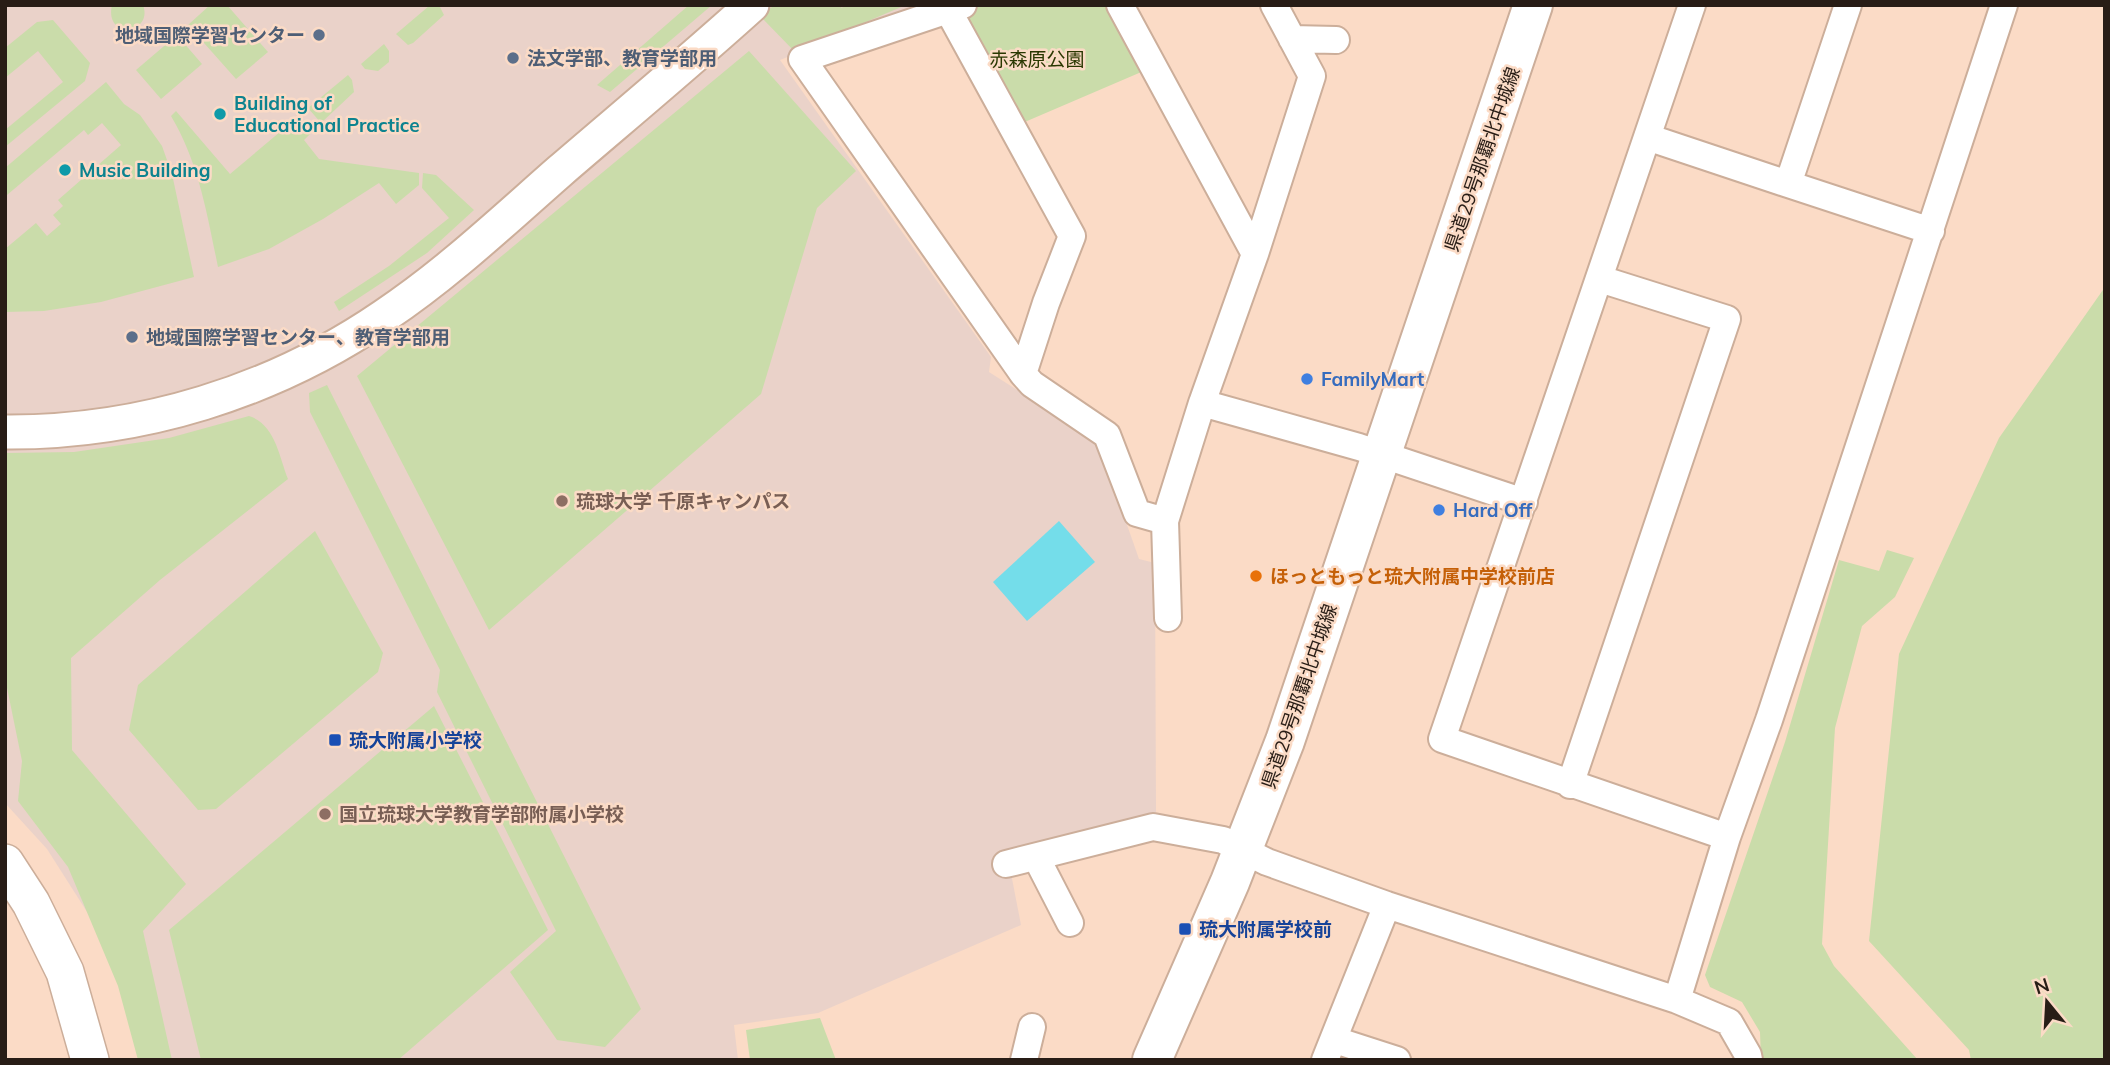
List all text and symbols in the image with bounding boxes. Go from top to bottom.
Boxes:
place label: 地域国際学習センター [115,23,305,47]
marker: 地域国際学習センター [311,27,327,43]
place label: 法文学部、教育学部用 [527,46,717,70]
park label: 赤森原公園 [989,47,1085,71]
marker: 法文学部、教育学部用 [505,50,521,66]
street label: 県道29号那覇北中城線 [1439,63,1525,255]
place label: Building of Educational Practice [234,91,420,137]
marker: Building of Educational Practice [212,106,228,122]
place label: Music Building [79,158,210,182]
marker: Music Building [57,162,73,178]
place label: 地域国際学習センター、教育学部用 [146,325,450,349]
marker: 地域国際学習センター、教育学部用 [124,329,140,345]
place label: FamilyMart [1321,367,1424,391]
marker: FamilyMart [1299,371,1315,387]
place label: 琉球大学 千原キャンパス [576,489,790,513]
marker: 琉球大学 千原キャンパス [554,493,570,509]
place label: Hard Off [1453,498,1533,522]
marker: Hard Off [1431,502,1447,518]
place label: ほっともっと琉大附属中学校前店 [1270,564,1555,588]
marker: ほっともっと琉大附属中学校前店 [1248,568,1264,584]
street label: 県道29号那覇北中城線 [1256,600,1342,792]
place label: 琉大附属小学校 [349,728,482,752]
marker: 琉大附属小学校 [327,732,343,748]
place label: 国立琉球大学教育学部附属小学校 [339,802,624,826]
marker: 国立琉球大学教育学部附属小学校 [317,806,333,822]
place label: 琉大附属学校前 [1199,917,1332,941]
marker: 琉大附属学校前 [1177,921,1193,937]
north arrow [2012,967,2082,1037]
text: N [2031,972,2052,999]

